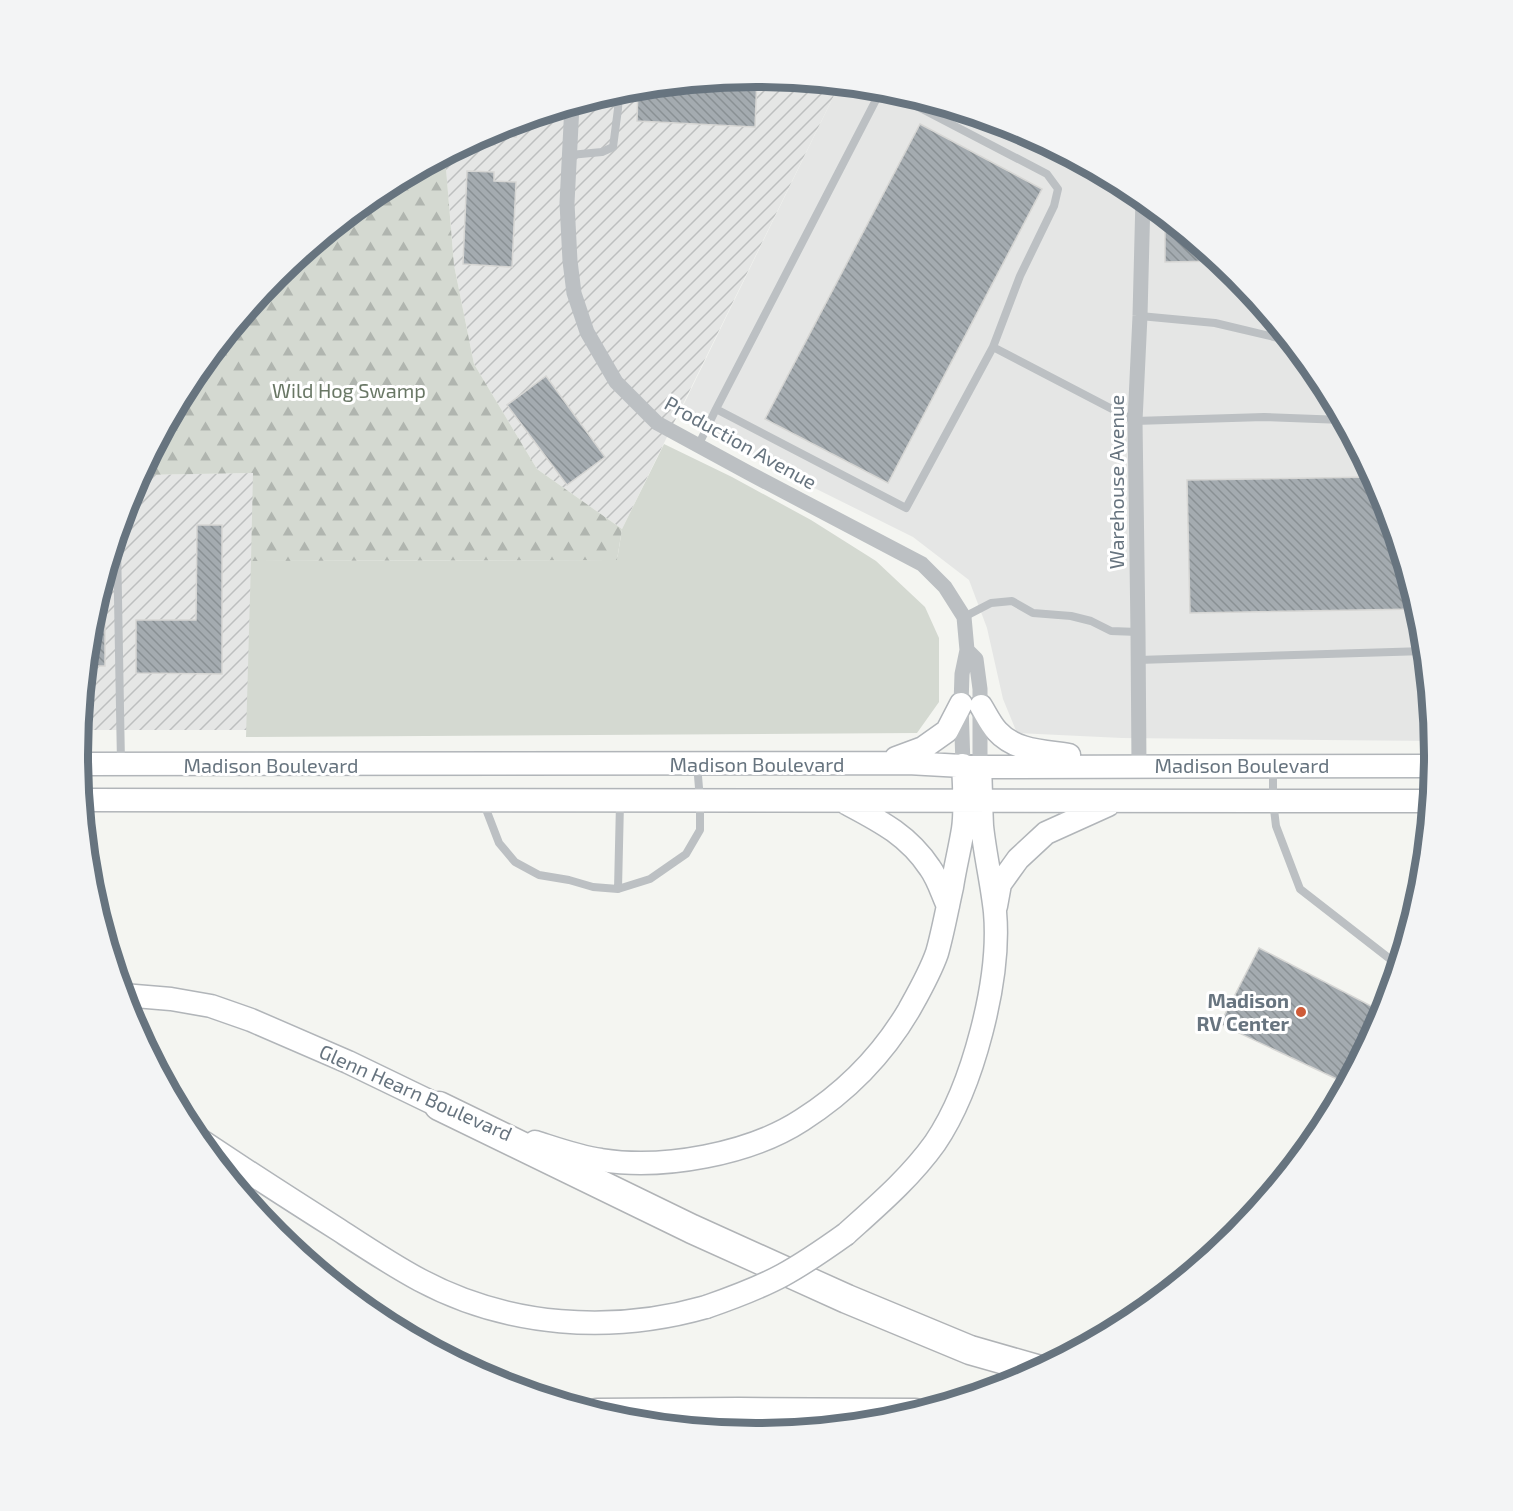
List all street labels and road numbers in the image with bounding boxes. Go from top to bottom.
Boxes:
street label: Production Avenue [661,390,821,494]
street label: Warehouse Avenue [1104,395,1128,569]
street label: Madison Boulevard [669,752,845,776]
street label: Madison Boulevard [183,753,359,777]
street label: Madison Boulevard [1154,753,1330,777]
street label: Glenn Hearn Boulevard [316,1039,516,1145]

